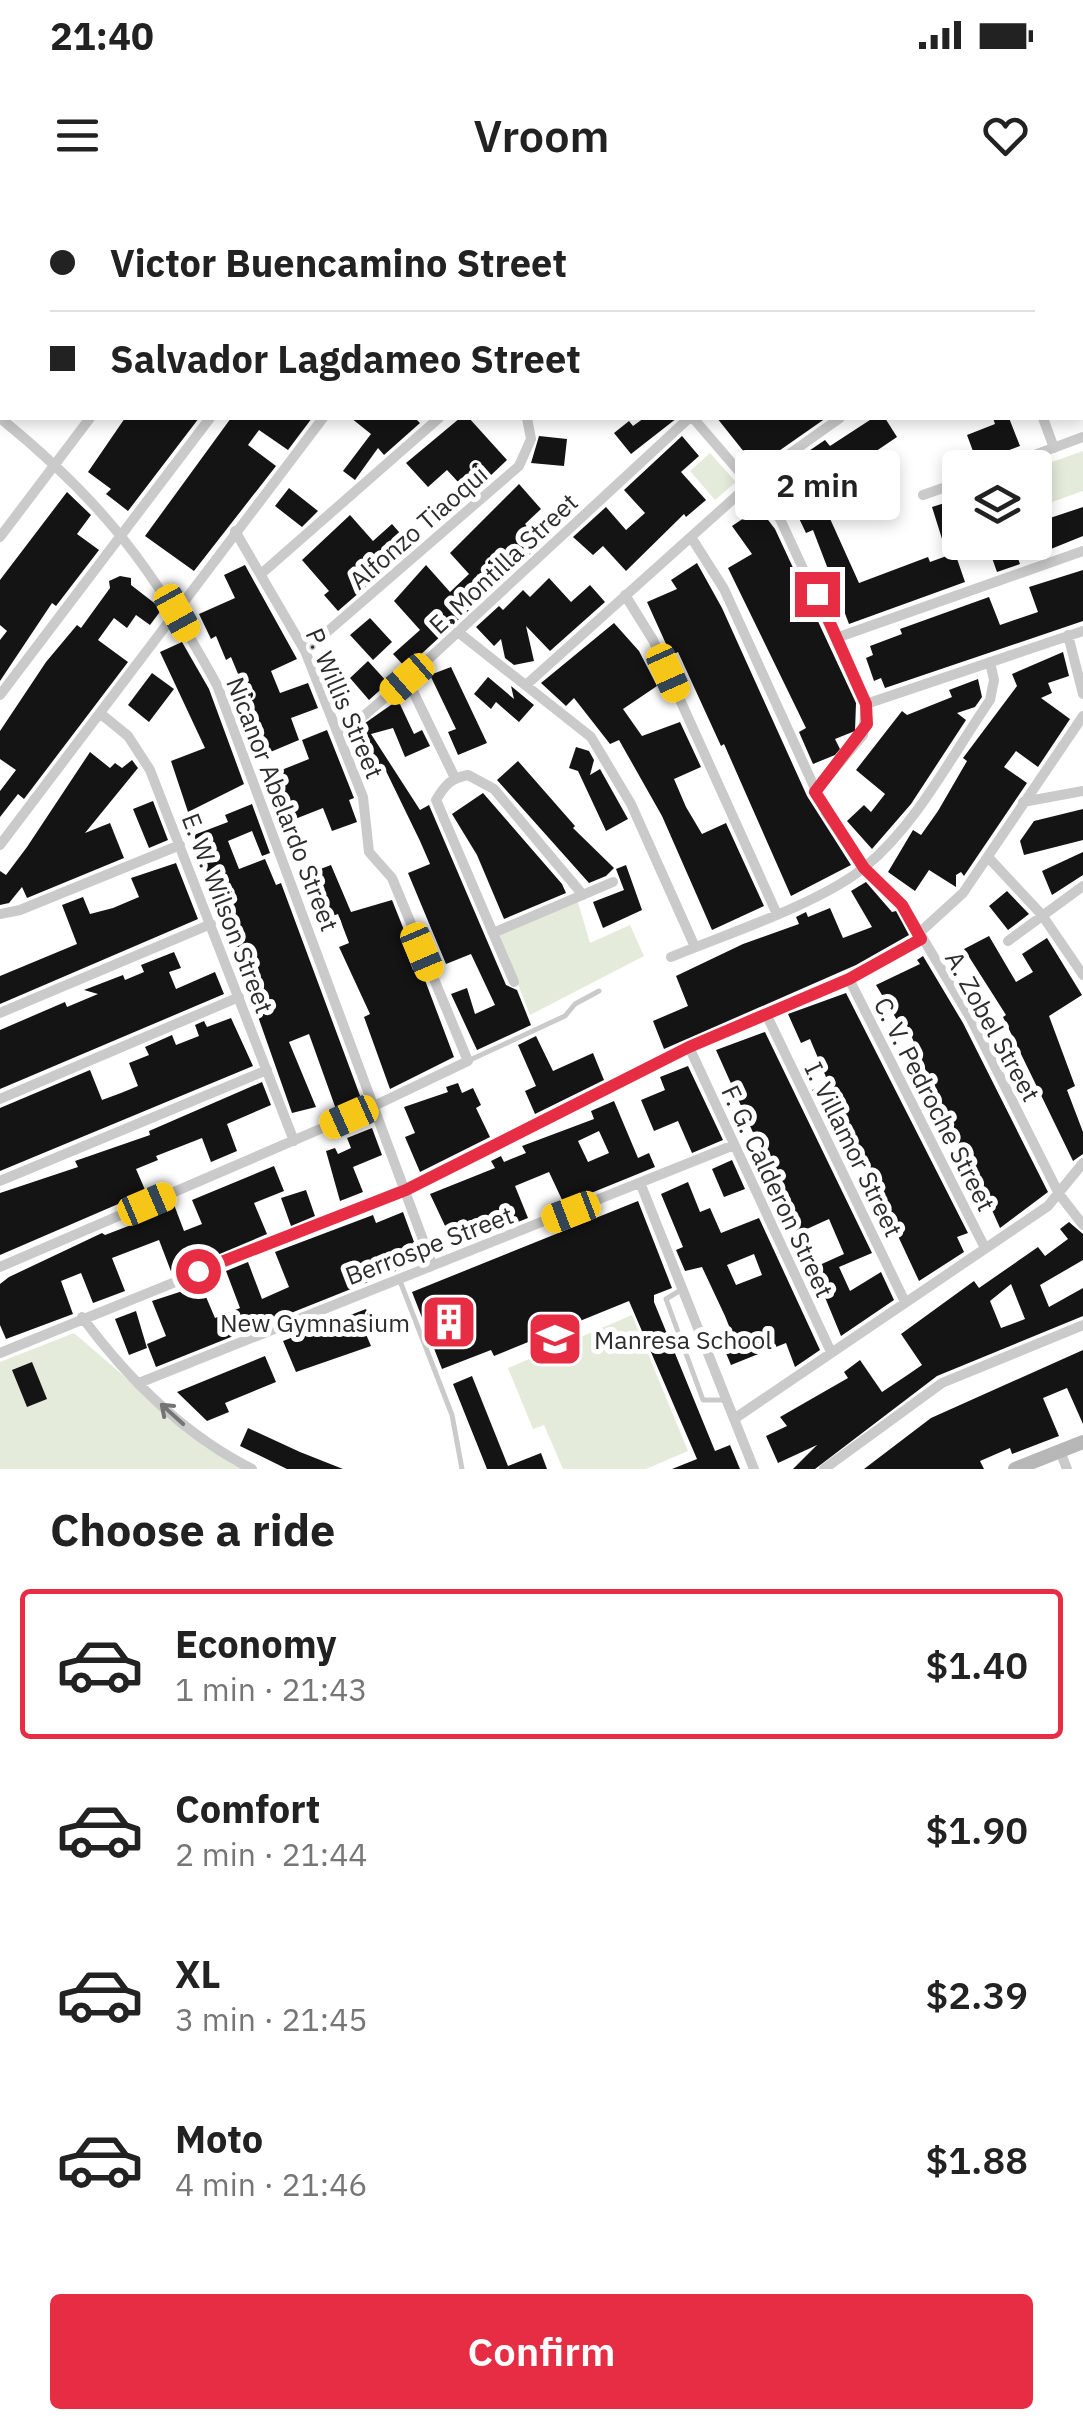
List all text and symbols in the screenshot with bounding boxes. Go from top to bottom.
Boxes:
text: 21:40 [50,11,154,60]
text: Vroom [474,106,609,164]
icon: menu [50,108,105,163]
icon: heart [978,108,1033,163]
text: Victor Buencamino Street [110,238,567,287]
text: Salvador Lagdameo Street [110,334,581,383]
callout: 2 min [734,449,900,519]
map controls [942,450,1052,560]
button: layers [942,450,1052,560]
street label: Alfonzo Tiaoqui [342,458,494,596]
text: 2 min [776,464,859,506]
street label: E. Montilla Street [421,485,585,641]
route end [795,572,840,617]
car [149,579,205,647]
street label: P. Willis Street [299,623,391,783]
car [642,639,694,707]
car [375,648,439,710]
street label: Nicanor Abelardo Street [219,672,347,936]
street label: E. W. Wilson Street [175,808,281,1018]
car [396,919,448,985]
street label: A. Zobel Street [938,945,1048,1107]
street label: C. V. Pedroche Street [867,992,1003,1216]
street label: I. Villamor Street [797,1056,911,1242]
street label: F. G. Calderon Street [714,1080,842,1302]
car [315,1091,383,1143]
car [114,1178,180,1230]
car [538,1187,604,1237]
street label: Berrospe Street [340,1198,518,1292]
route start [176,1249,221,1294]
building icon: New Gymnasium [419,1292,479,1352]
place label: New Gymnasium [220,1306,410,1339]
school or university icon: Manresa School [525,1309,585,1369]
place label: Manresa School [594,1323,772,1356]
one-way arrow [160,1403,185,1426]
text: Choose a ride [50,1500,335,1558]
icon: car [55,1619,145,1709]
text: Economy [175,1619,337,1668]
text: $1.40 [925,1640,1028,1689]
text: 1 min · 21:43 [175,1668,368,1710]
icon: car [55,1784,145,1874]
text: Comfort [175,1784,320,1833]
text: $1.90 [925,1805,1028,1854]
text: 2 min · 21:44 [175,1833,368,1875]
icon: car [55,1949,145,2039]
text: XL [175,1949,221,1998]
text: $2.39 [925,1970,1028,2019]
text: 3 min · 21:45 [175,1998,368,2040]
icon: car [55,2114,145,2204]
text: Moto [175,2114,263,2163]
text: $1.88 [925,2135,1028,2184]
text: 4 min · 21:46 [175,2163,368,2205]
button: Confirm [50,2294,1033,2409]

